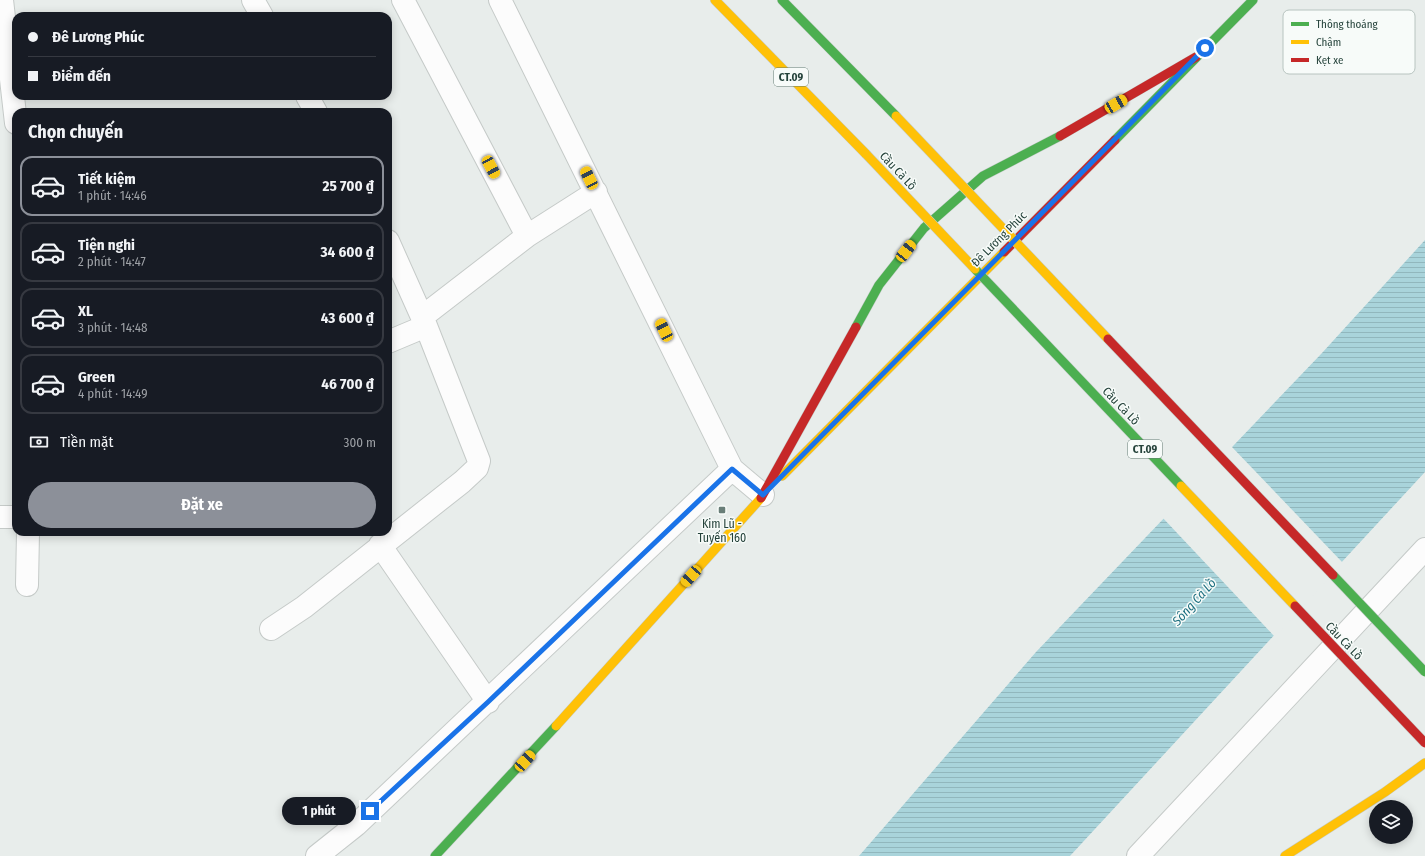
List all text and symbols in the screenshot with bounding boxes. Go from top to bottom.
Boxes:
legend [1283,10,1415,74]
text: Thông thoáng [1316,18,1378,31]
text: Đê Lương Phúc [52,28,144,46]
text: Chậm [1316,36,1341,49]
route start [1196,39,1214,57]
text: Kẹt xe [1316,54,1343,67]
text: Điểm đến [52,67,111,85]
road number: CT.09 [774,68,808,86]
car [1103,93,1129,115]
text: Chọn chuyến [28,121,123,143]
street label: Cầu Cà Lồ [877,148,920,193]
car [480,154,502,180]
car [578,165,600,191]
icon: car [30,168,66,204]
text: Tiết kiệm [78,170,136,188]
text: 25 700 ₫ [323,177,374,195]
text: 1 phút · 14:46 [78,188,147,203]
street label: Đê Lương Phúc [968,208,1030,270]
icon: car [30,234,66,270]
text: Tiện nghi [78,236,135,254]
car [894,238,918,264]
text: 34 600 ₫ [320,243,374,261]
text: 2 phút · 14:47 [78,254,146,269]
icon: car [30,300,66,336]
text: XL [78,302,93,320]
text: 43 600 ₫ [321,309,374,327]
car [653,317,675,343]
text: 3 phút · 14:48 [78,320,147,335]
icon: car [30,366,66,402]
text: Green [78,368,115,386]
text: 46 700 ₫ [321,375,374,393]
street label: Cầu Cà Lồ [1100,384,1143,428]
text: 4 phút · 14:49 [78,386,147,401]
icon: cash [28,431,50,453]
text: Tiền mặt [60,433,113,451]
text: 300 m [344,435,376,450]
road number: CT.09 [1128,440,1162,458]
button: Đặt xe [28,482,376,528]
marker: Kim Lũ - Tuyến 160 [717,505,727,515]
place label: Kim Lũ - Tuyến 160 [698,517,746,545]
car [679,563,703,589]
water label: Sông Cà Lồ [1168,575,1219,629]
street label: Cầu Cà Lồ [1323,619,1366,663]
car [513,748,537,774]
callout: 1 phút [282,797,356,825]
map controls [1369,800,1413,844]
button: layers [1369,800,1413,844]
route end [361,802,379,820]
text: 1 phút [302,803,336,818]

